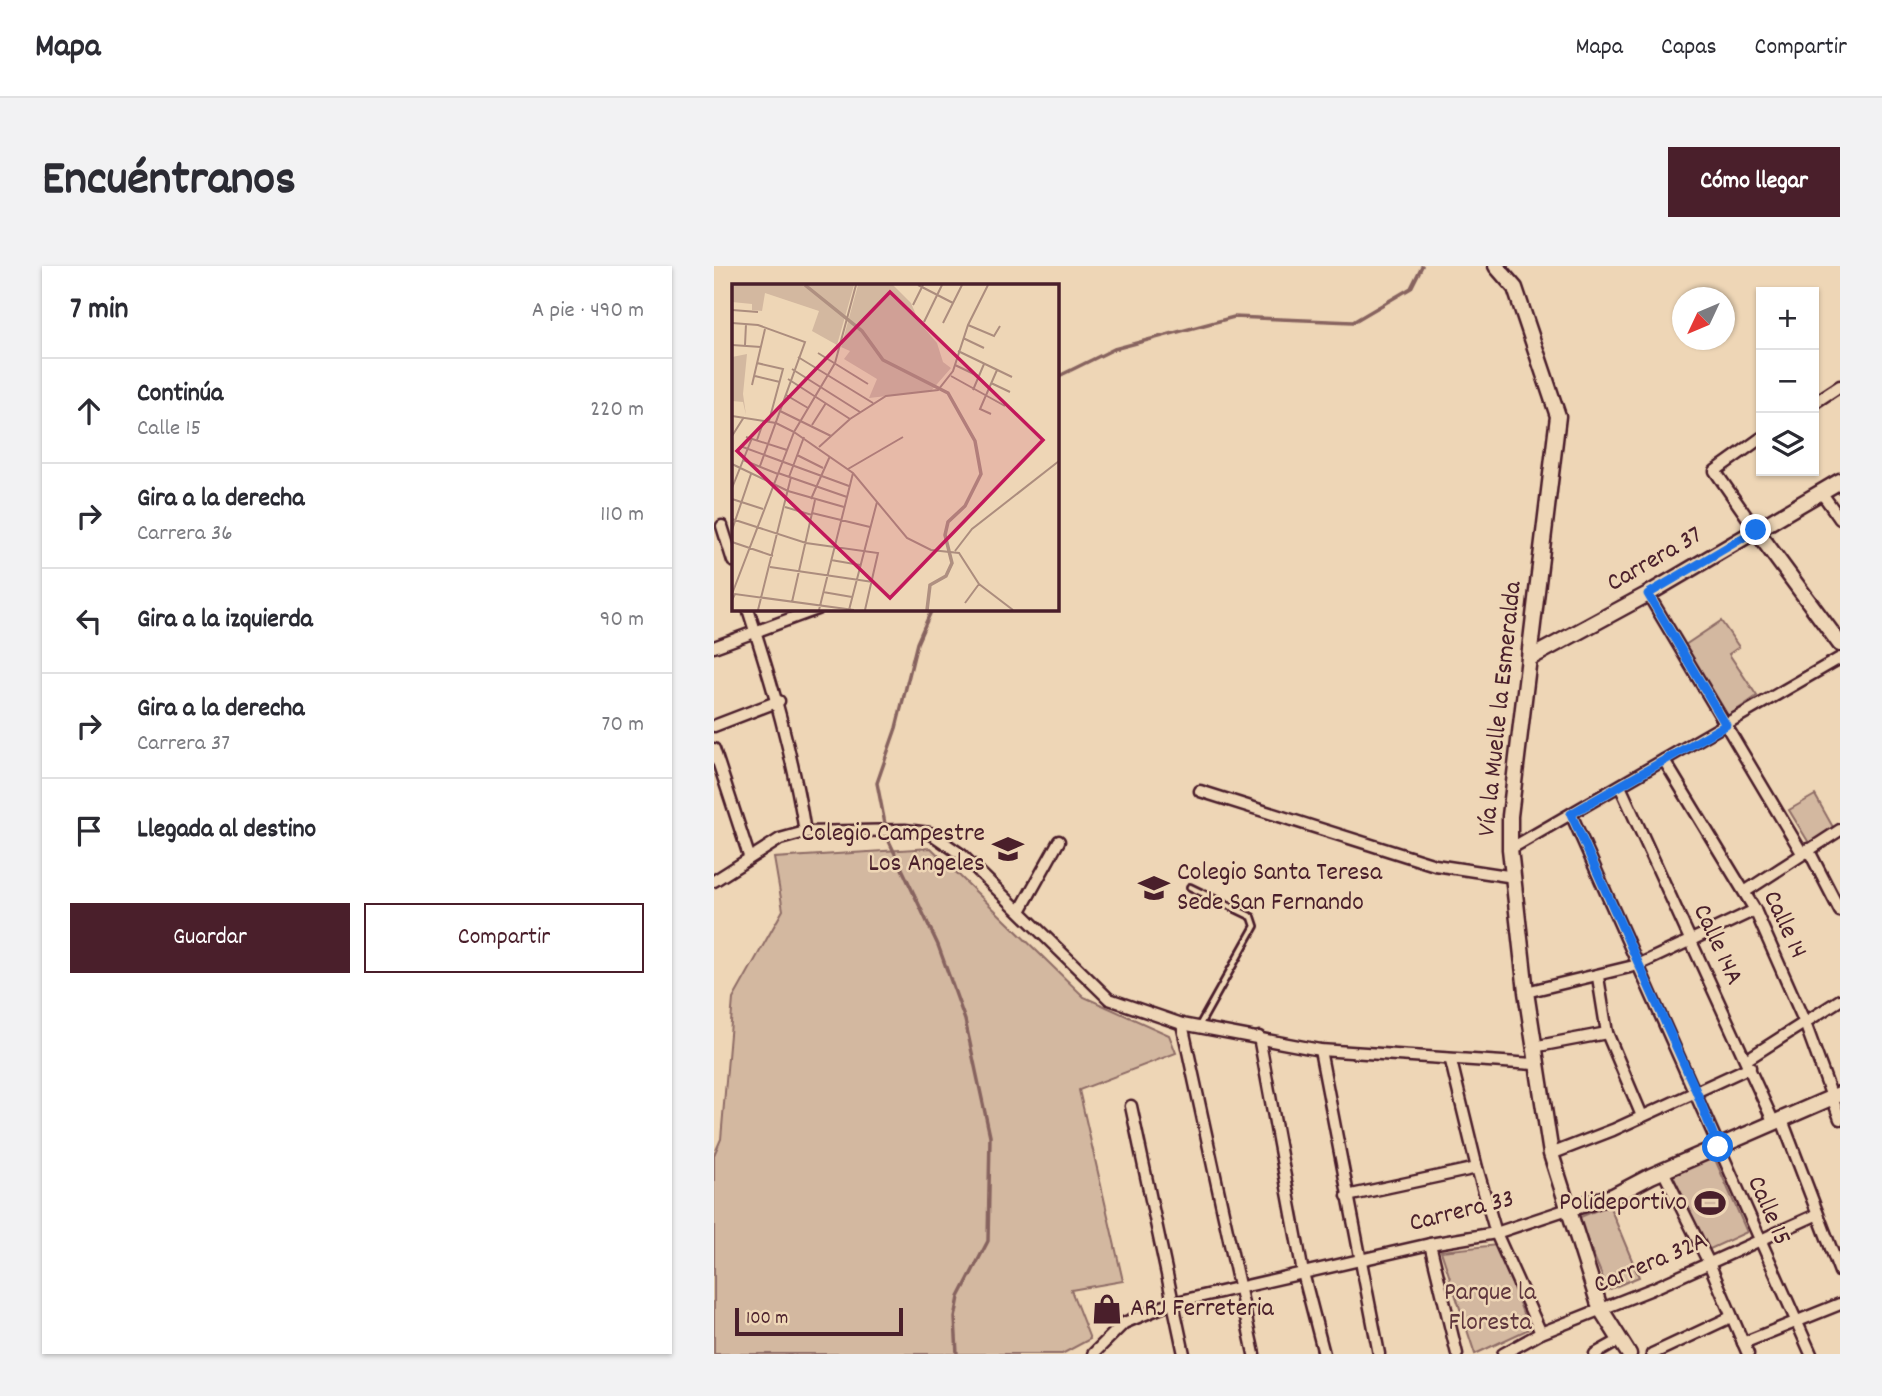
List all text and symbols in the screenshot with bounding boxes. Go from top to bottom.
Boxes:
text: Mapa [35,25,101,72]
text: Mapa [1575,31,1623,65]
text: Capas [1661,31,1717,65]
text: Compartir [1755,31,1847,65]
text: Encuéntranos [42,147,296,217]
button: Cómo llegar [1668,147,1840,217]
inset map [732,284,1059,611]
north arrow [1672,287,1735,350]
map controls [1756,287,1819,476]
button: + [1756,287,1819,350]
text: 7 min [70,290,128,333]
text: A pie · 490 m [532,295,644,328]
button: − [1756,350,1819,413]
text: Continúa [137,376,223,413]
icon: ahead [70,392,108,430]
text: 220 m [590,394,644,427]
text: Calle 15 [137,413,201,446]
button: layers [1756,413,1819,476]
text: Gira a la derecha [137,481,304,518]
icon: right [70,497,108,535]
text: 110 m [600,499,644,532]
route end [1740,514,1771,545]
text: Carrera 36 [137,518,232,551]
street label: Carrera 37 [1600,518,1710,602]
street label: Vía la Muelle la Esmeralda [1469,579,1533,838]
icon: left [70,602,108,640]
text: Gira a la izquierda [137,602,313,639]
text: 90 m [600,604,644,637]
text: Gira a la derecha [137,691,304,728]
icon: right [70,707,108,745]
text: 70 m [602,709,644,742]
text: Carrera 37 [137,728,230,761]
icon: arrive [70,812,108,850]
text: Llegada al destino [137,812,316,849]
place label: Colegio Campestre Los Angeles [801,816,985,883]
school or university icon: Colegio Campestre Los Angeles [991,832,1025,866]
place label: Colegio Santa Teresa Sede San Fernando [1177,855,1383,922]
school or university icon: Colegio Santa Teresa Sede San Fernando [1137,871,1171,905]
street label: Calle 14 [1752,885,1816,965]
street label: Calle 14A [1682,898,1752,992]
button: Guardar [70,903,350,973]
button: Compartir [364,903,644,973]
route start [1702,1131,1733,1162]
street label: Calle 15 [1736,1170,1800,1252]
street label: Carrera 33 [1406,1181,1518,1243]
place label: Polideportivo [1559,1185,1687,1222]
sports icon: Polideportivo [1693,1186,1727,1220]
street label: Carrera 32A [1588,1223,1714,1305]
park label: Parque la Floresta [1444,1275,1537,1342]
place label: ARJ Ferreteria [1130,1291,1274,1328]
shop icon: ARJ Ferreteria [1090,1292,1124,1326]
scale bar [735,1305,903,1337]
text: 100 m [746,1306,788,1333]

